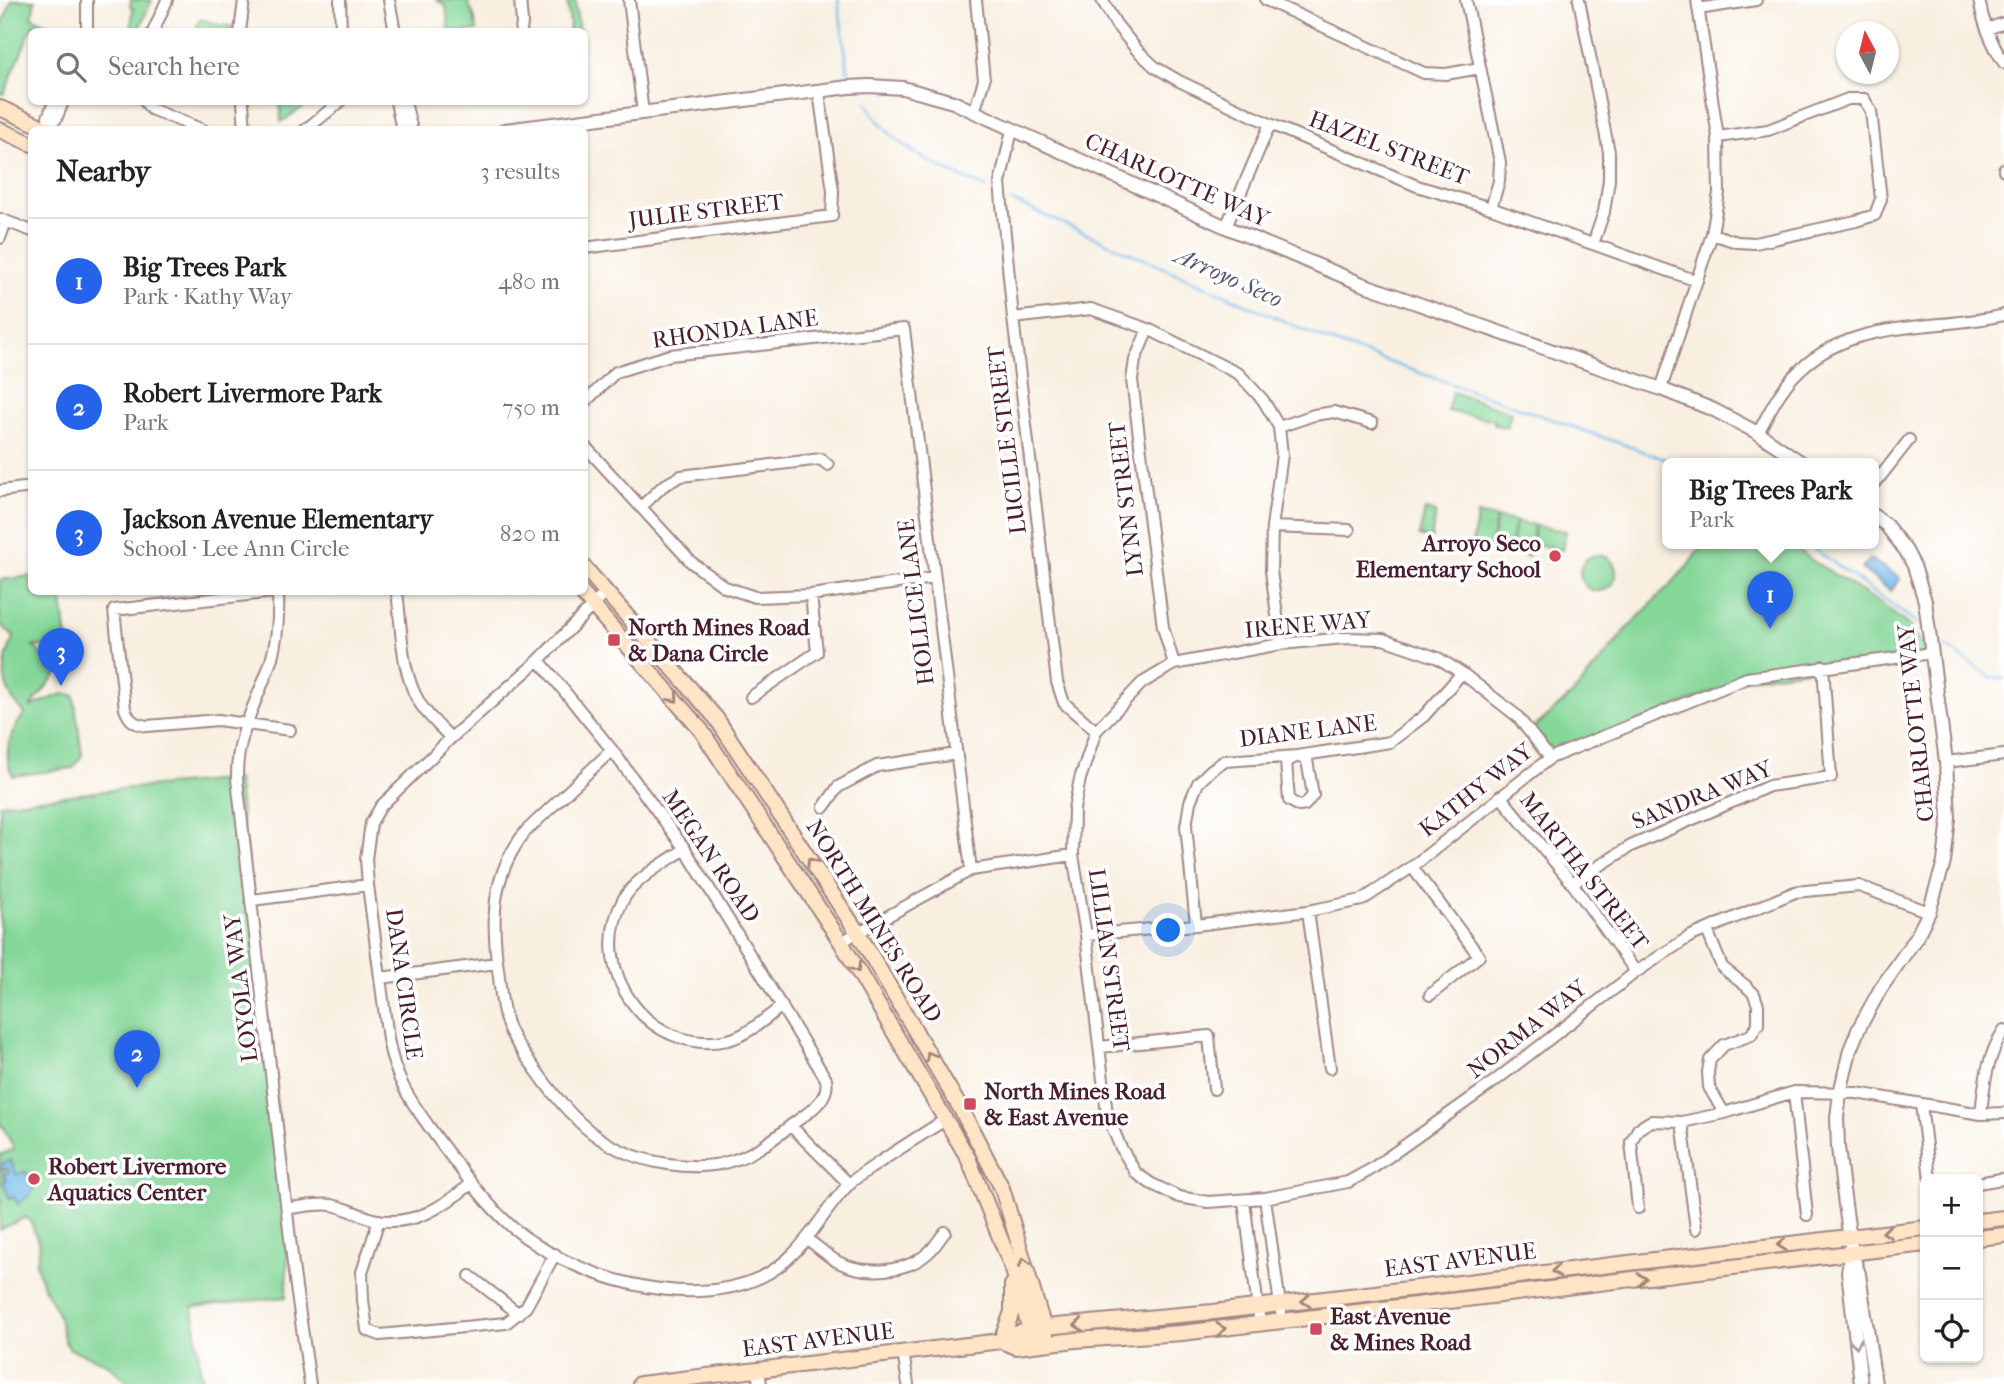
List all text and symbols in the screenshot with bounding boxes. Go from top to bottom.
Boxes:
north arrow [1836,21,1899,84]
search box [28,28,588,105]
icon: search [52,48,90,86]
text: Search here [108,51,240,82]
street label: HAZEL STREET [1305,105,1473,191]
street label: CHARLOTTE WAY [1081,127,1275,233]
text: Nearby [56,154,151,189]
text: 3 results [480,158,560,185]
street label: JULIE STREET [625,188,786,234]
water label: Arroyo Seco [1168,240,1287,313]
text: Big Trees Park [123,252,286,283]
text: 1 [75,268,83,295]
text: 480 m [498,268,560,295]
text: Park · Kathy Way [123,283,292,310]
street label: RHONDA LANE [650,304,820,354]
street label: LUCILLE STREET [982,344,1032,536]
text: Robert Livermore Park [123,378,382,409]
text: 2 [73,394,85,421]
text: 750 m [502,394,560,421]
text: Park [123,409,169,436]
street label: LYNN STREET [1103,419,1149,578]
popup [1662,458,1879,549]
text: Big Trees Park [1689,475,1852,506]
text: Jackson Avenue Elementary [123,504,433,535]
text: Park [1689,506,1735,533]
street label: HOLLICE LANE [892,517,940,687]
text: 3 [74,520,84,547]
text: 820 m [500,520,560,547]
place label: Arroyo Seco Elementary School [1356,530,1542,583]
text: School · Lee Ann Circle [123,535,349,562]
marker: Arroyo Seco Elementary School [1547,548,1563,564]
pin: 1 [1747,571,1793,629]
street label: IRENE WAY [1244,606,1374,644]
place label: North Mines Road & Dana Circle [628,614,811,667]
street label: CHARLOTTE WAY [1892,621,1940,823]
pin: 3 [38,628,84,686]
marker: North Mines Road & Dana Circle [606,632,622,648]
one-way arrow [666,690,678,703]
street label: DIANE LANE [1238,709,1378,753]
street label: KATHY WAY [1414,736,1539,843]
street label: SANDRA WAY [1628,754,1777,835]
street label: MEGAN ROAD [656,784,766,928]
street label: MARTHA STREET [1514,787,1654,956]
street label: NORTH MINES ROAD [800,814,948,1028]
one-way arrow [807,857,820,870]
street label: LILLIAN STREET [1083,867,1135,1054]
street label: DANA CIRCLE [380,907,428,1061]
street label: LOYOLA WAY [218,911,264,1064]
your location [1151,913,1185,947]
one-way arrow [848,960,861,973]
street label: NORMA WAY [1462,973,1593,1084]
pin: 2 [114,1030,160,1088]
one-way arrow [925,1051,938,1063]
place label: North Mines Road & East Avenue [984,1078,1167,1131]
marker: North Mines Road & East Avenue [962,1096,978,1112]
place label: Robert Livermore Aquatics Center [46,1153,227,1206]
marker: Robert Livermore Aquatics Center [26,1171,42,1187]
map controls [1920,1174,1983,1363]
button: + [1920,1174,1983,1237]
one-way arrow [1882,1225,1893,1240]
street label: EAST AVENUE [1382,1237,1538,1283]
one-way arrow [1776,1237,1788,1252]
button: − [1920,1237,1983,1300]
one-way arrow [1018,1256,1033,1268]
one-way arrow [1550,1264,1562,1279]
one-way arrow [1637,1271,1648,1286]
one-way arrow [1300,1293,1311,1308]
button: locate [1920,1300,1983,1363]
place label: East Avenue & Mines Road [1330,1303,1472,1356]
street label: EAST AVENUE [740,1317,896,1363]
one-way arrow [1074,1317,1085,1332]
one-way arrow [1215,1321,1227,1336]
marker: East Avenue & Mines Road [1308,1321,1324,1337]
one-way arrow [1849,1337,1864,1349]

